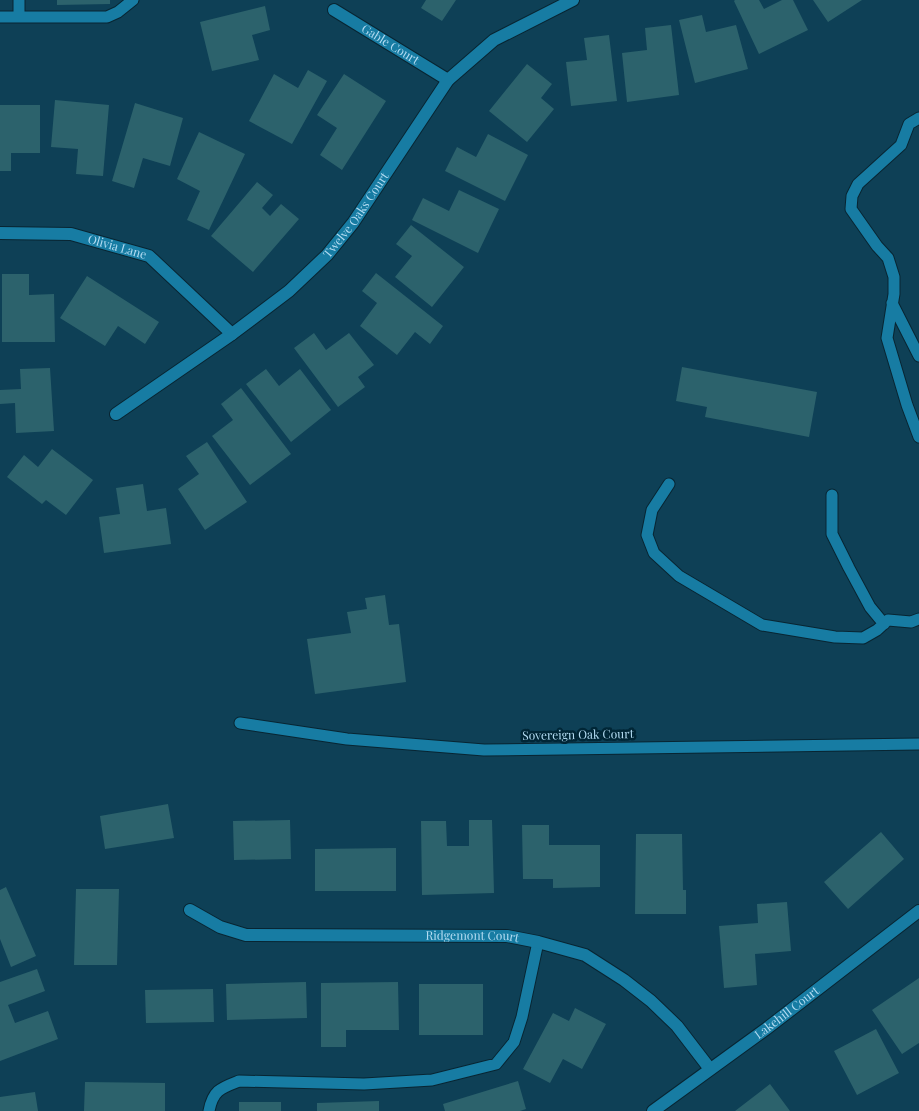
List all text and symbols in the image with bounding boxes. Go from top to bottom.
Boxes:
street label: Gable Court [359,20,423,68]
street label: Twelve Oaks Court [319,168,392,261]
street label: Olivia Lane [86,230,149,262]
street label: Sovereign Oak Court [522,725,635,743]
street label: Ridgemont Court [426,927,521,945]
street label: Lakehill Court [751,982,822,1042]

